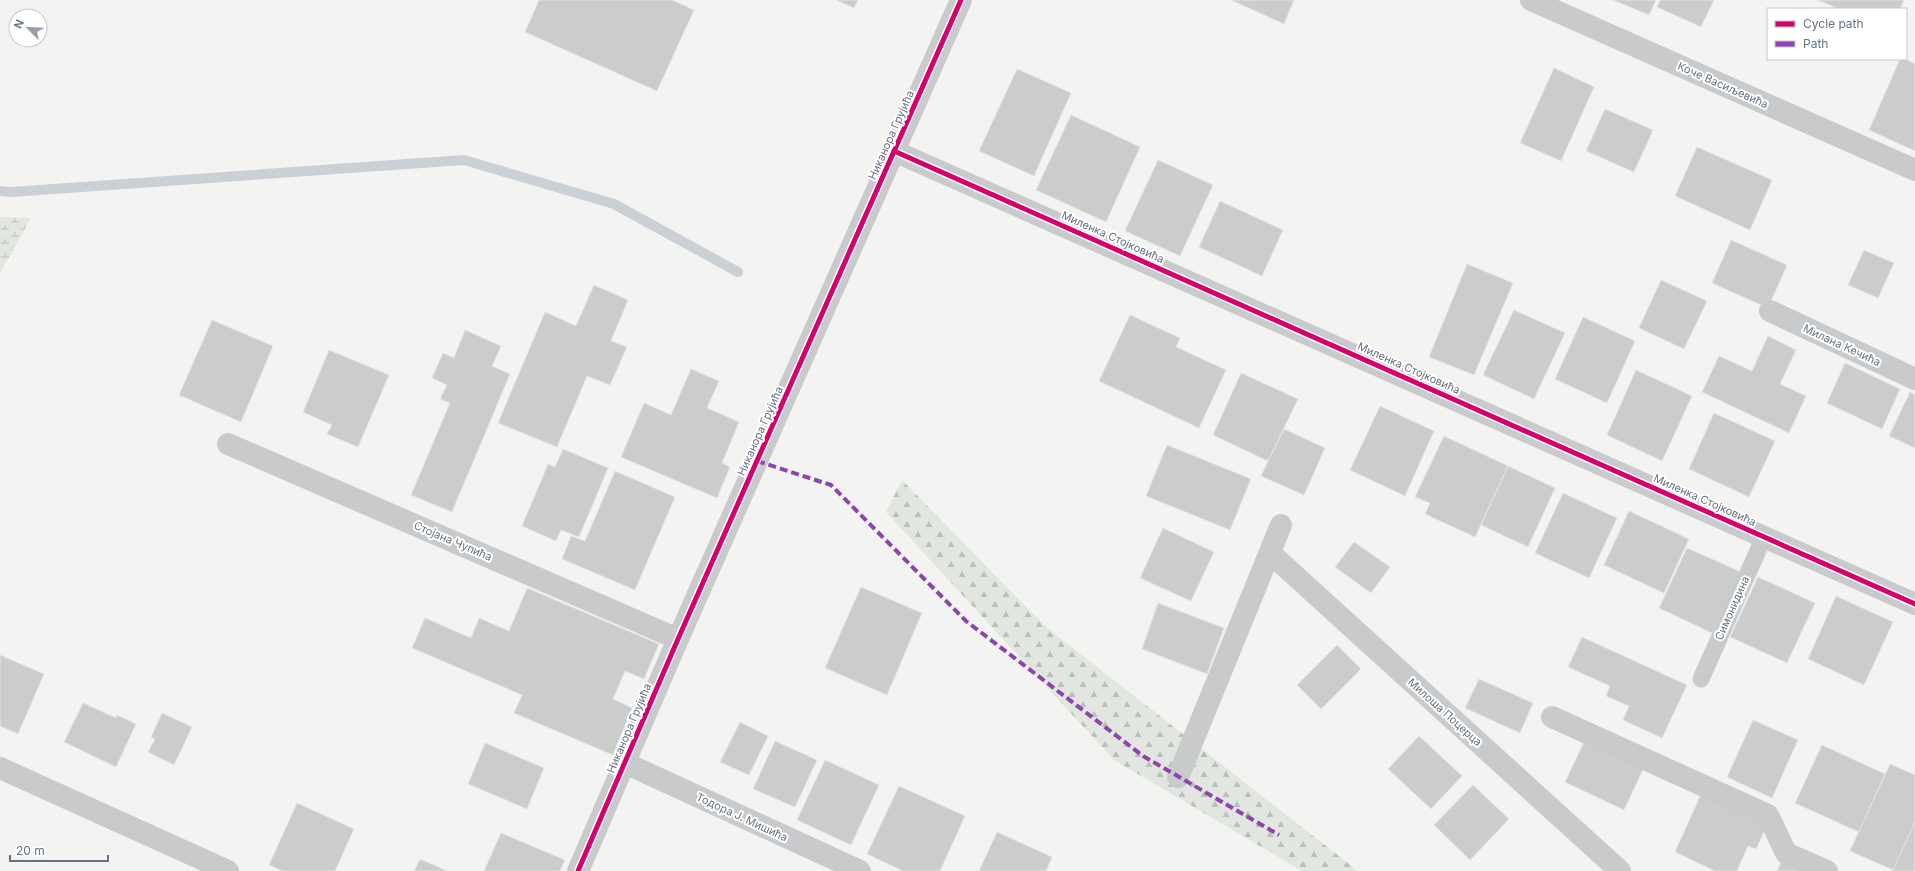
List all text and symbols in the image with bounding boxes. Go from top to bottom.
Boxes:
north arrow [8,8,48,48]
legend [1767,8,1907,60]
text: Cycle path [1803,16,1864,31]
text: N [11,17,27,31]
text: Path [1803,36,1828,51]
street label: Коче Васиљевића [1676,59,1770,111]
street label: Никанора Грујића [865,88,917,182]
street label: Миленка Стојковића [1060,208,1166,266]
street label: Милана Кечића [1801,321,1883,369]
street label: Миленка Стојковића [1356,339,1462,397]
street label: Никанора Грујића [734,384,786,478]
street label: Миленка Стојковића [1652,471,1758,529]
street label: Стојана Чупића [412,518,494,564]
street label: Симонидина [1712,574,1752,642]
street label: Милоша Поцерца [1405,675,1485,749]
street label: Никанора Грујића [604,681,654,775]
street label: Тодора Ј. Мишића [694,790,790,844]
scale bar [10,837,108,863]
text: 20 m [16,843,45,858]

